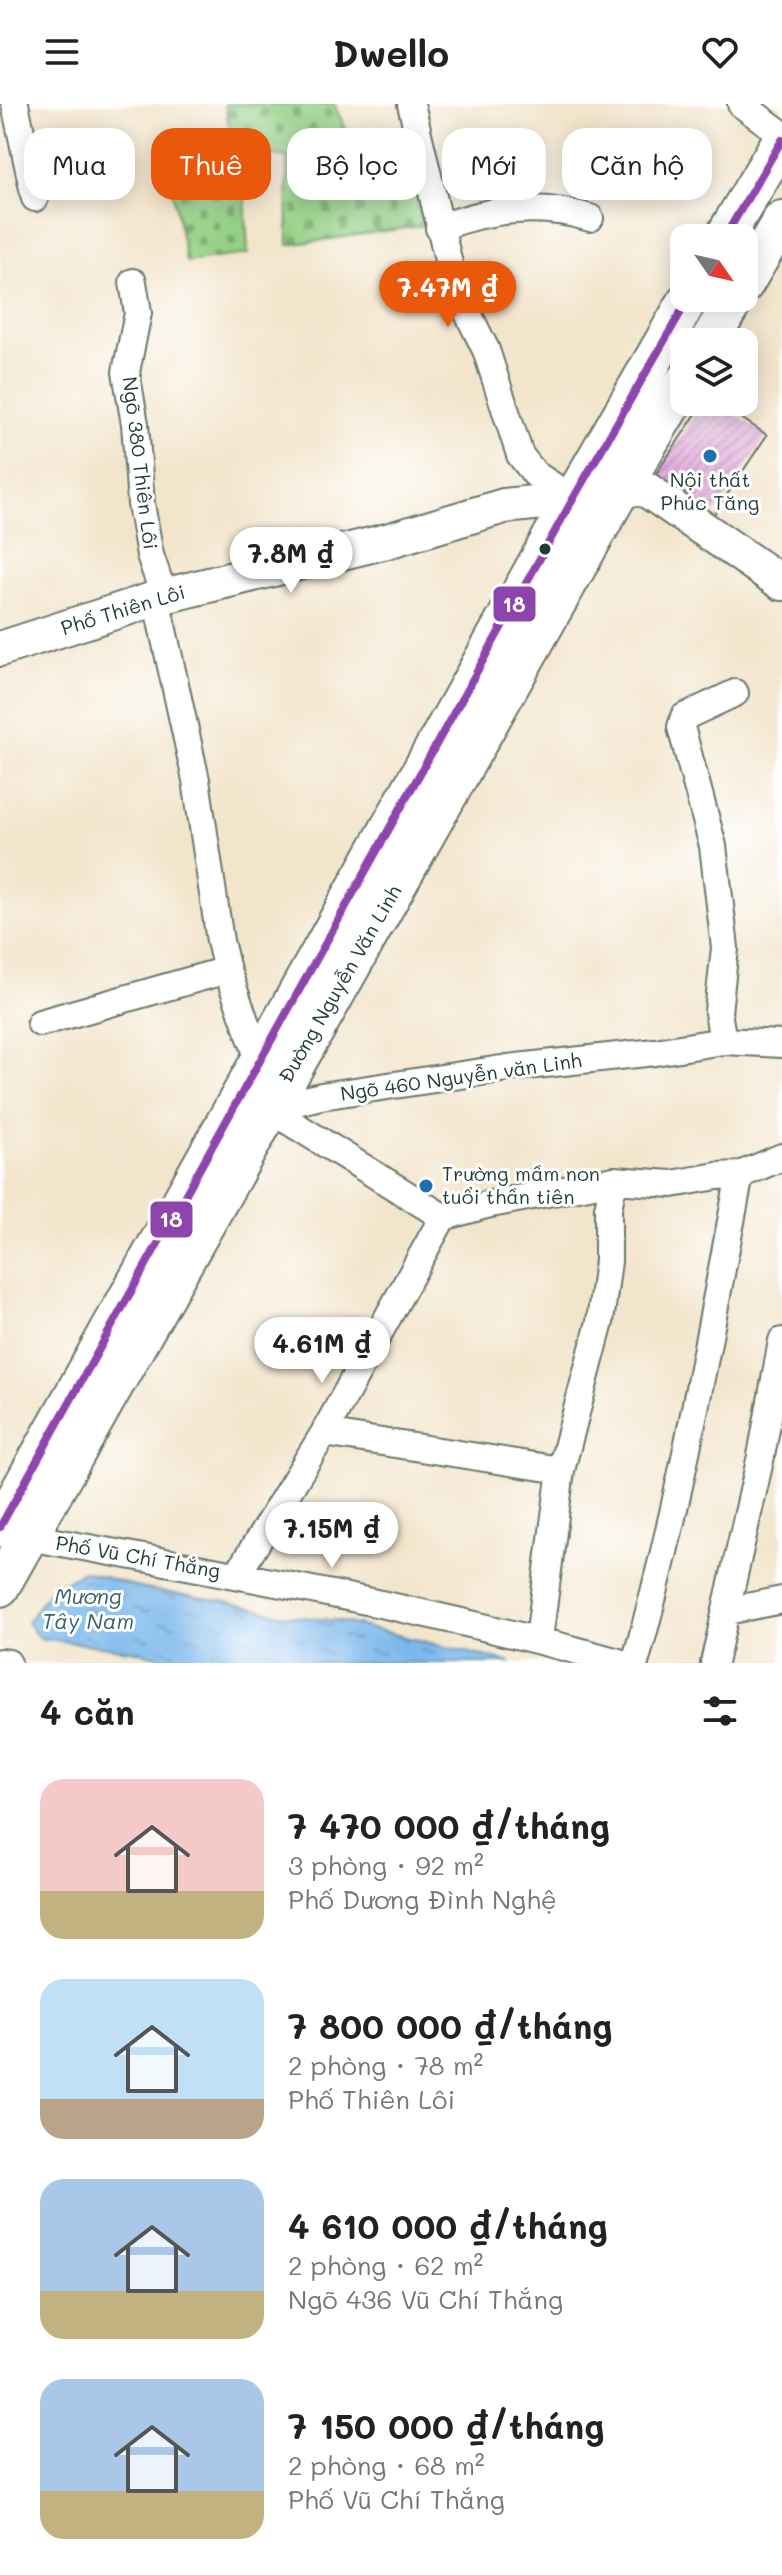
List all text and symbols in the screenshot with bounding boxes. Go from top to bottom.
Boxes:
text: Dwello [333,29,449,76]
icon: menu [40,30,84,74]
icon: heart [698,30,742,74]
chip: Mua [24,128,135,200]
chip: Thuê [151,128,271,200]
chip: Bộ lọc [287,128,426,200]
chip: Mới [442,128,546,200]
chip: Căn hộ [562,128,712,200]
north arrow [670,224,758,312]
map controls [670,224,758,416]
pin: 7.47M ₫ [374,261,522,329]
text: 7.47M ₫ [397,270,499,304]
button: layers [670,328,758,416]
street label: Ngõ 380 Thiên Lôi [117,375,165,551]
marker: Nội thất Phúc Tăng [701,447,719,465]
place label: Nội thất Phúc Tăng [661,466,759,515]
pin: 7.8M ₫ [226,527,356,595]
text: 7.8M ₫ [248,536,334,570]
unlabelled marker [537,541,553,557]
street label: Phố Thiên Lôi [57,578,188,640]
line badge: 18 [492,585,537,623]
text: 18 [502,589,526,618]
street label: Đường Nguyễn Văn Linh [272,880,406,1087]
street label: Ngõ 460 Nguyễn văn Linh [338,1046,583,1106]
place label: Trường mầm non tuổi thần tiên [442,1160,600,1209]
marker: Trường mầm non tuổi thần tiên [417,1177,435,1195]
line badge: 18 [149,1200,194,1239]
text: 18 [159,1204,183,1233]
pin: 4.61M ₫ [248,1317,396,1385]
text: 4.61M ₫ [272,1326,372,1360]
pin: 7.15M ₫ [258,1502,406,1570]
text: 7.15M ₫ [283,1511,381,1545]
street label: Phố Vũ Chí Thắng [54,1529,223,1583]
water label: Mương Tây Nam [42,1581,134,1635]
text: 4 căn [40,1689,135,1734]
icon: filters [698,1689,742,1733]
text: 7 470 000 ₫/tháng [288,1803,610,1848]
icon: home [104,1811,200,1907]
text: 3 phòng · 92 m² [288,1848,484,1882]
text: Phố Dương Đình Nghệ [288,1882,557,1916]
text: 7 800 000 ₫/tháng [288,2003,612,2048]
icon: home [104,2011,200,2107]
text: 2 phòng · 78 m² [288,2048,483,2082]
text: Phố Thiên Lôi [288,2082,455,2116]
text: 4 610 000 ₫/tháng [288,2203,608,2248]
icon: home [104,2211,200,2307]
text: 2 phòng · 62 m² [288,2248,483,2282]
text: Ngõ 436 Vũ Chí Thắng [288,2282,563,2316]
text: 7 150 000 ₫/tháng [288,2403,604,2448]
icon: home [104,2411,200,2507]
text: 2 phòng · 68 m² [288,2448,485,2482]
text: Phố Vũ Chí Thắng [288,2482,505,2516]

